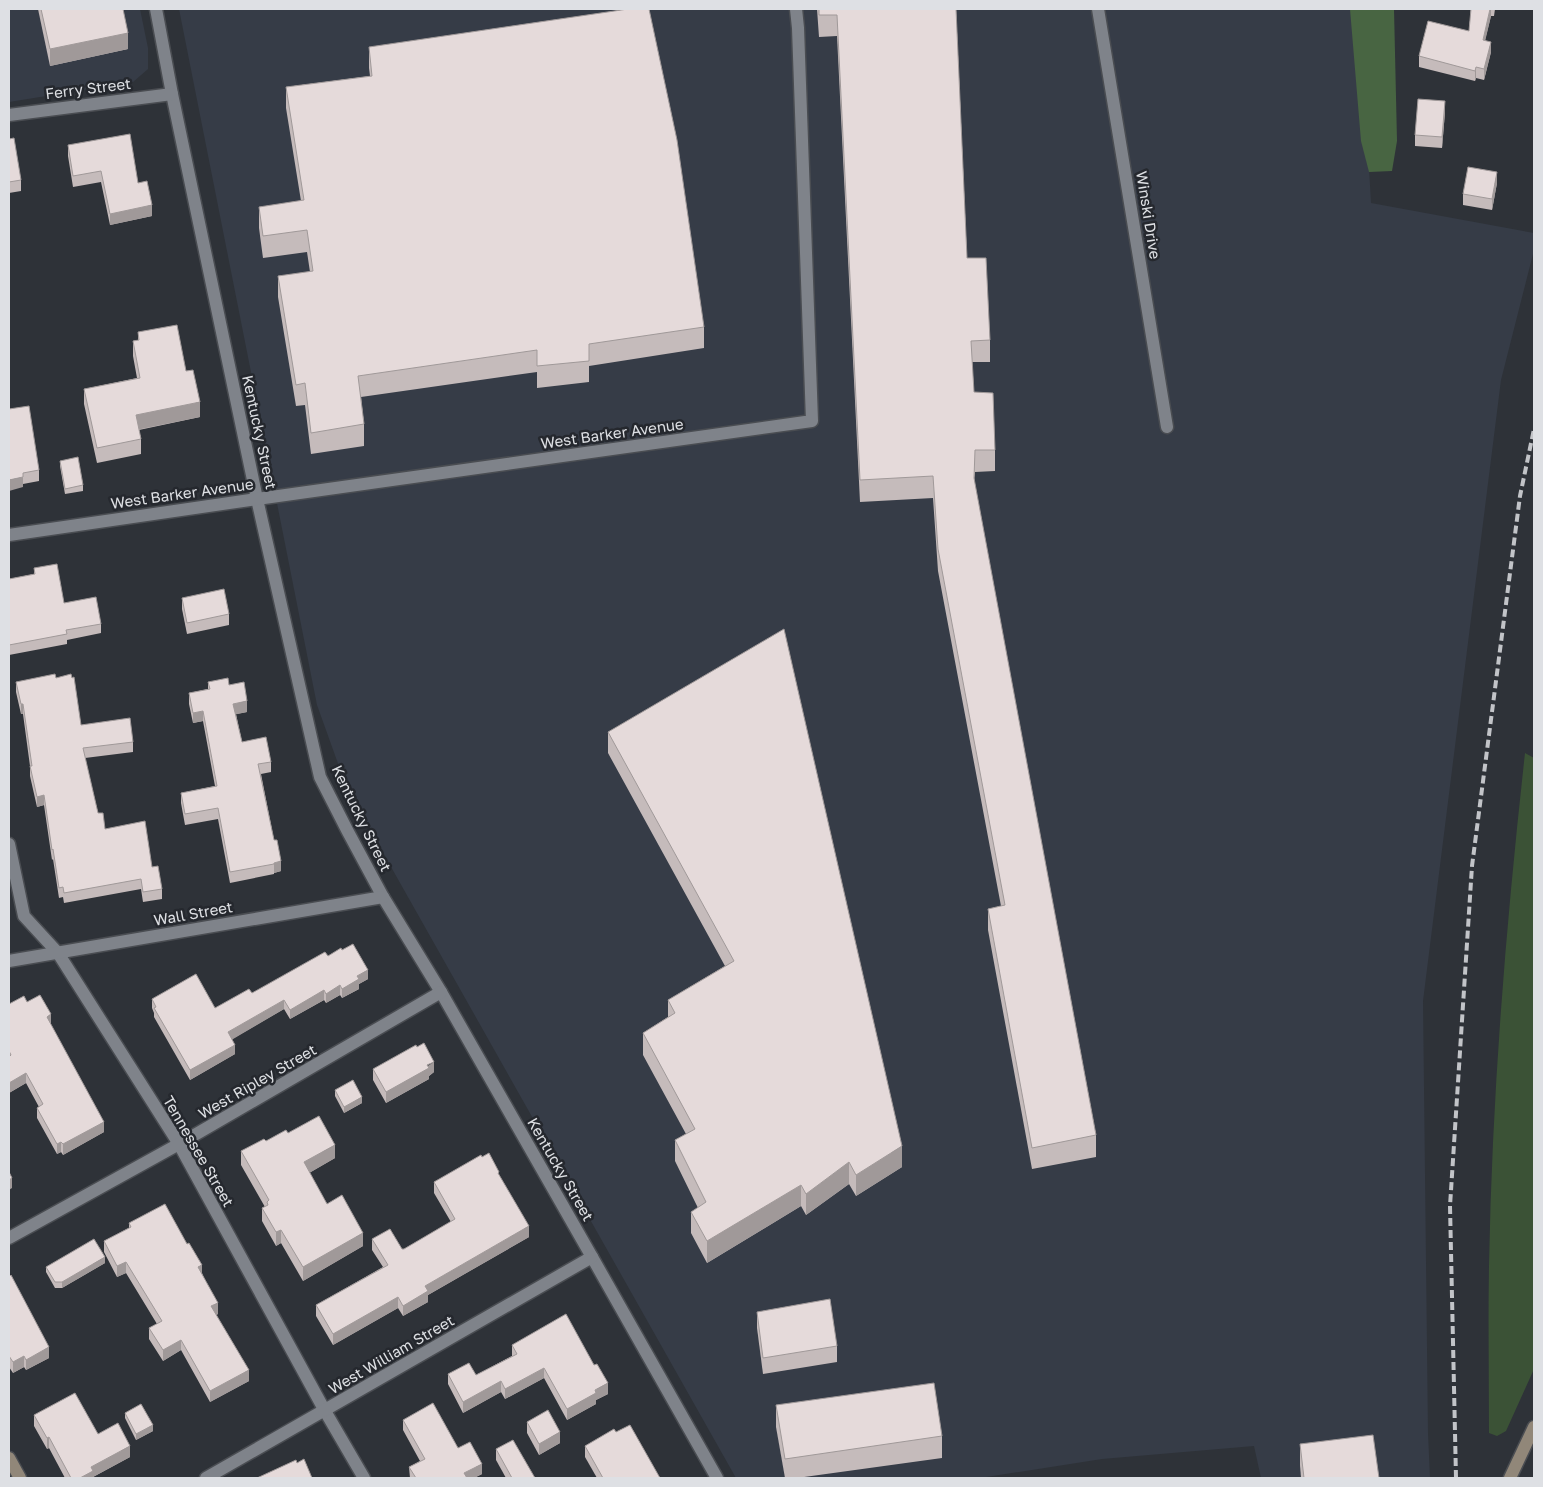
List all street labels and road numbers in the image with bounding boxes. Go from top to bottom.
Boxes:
street label: Ferry Street [44,74,132,102]
street label: Winski Drive [1133,170,1165,261]
street label: Kentucky Street [239,373,281,491]
street label: West Barker Avenue [539,414,685,452]
street label: West Barker Avenue [109,474,255,512]
street label: Kentucky Street [328,762,396,874]
street label: Wall Street [152,897,234,929]
street label: West Ripley Street [195,1040,319,1122]
street label: Tennessee Street [160,1092,238,1210]
street label: Kentucky Street [524,1114,598,1224]
street label: West William Street [325,1311,457,1397]

